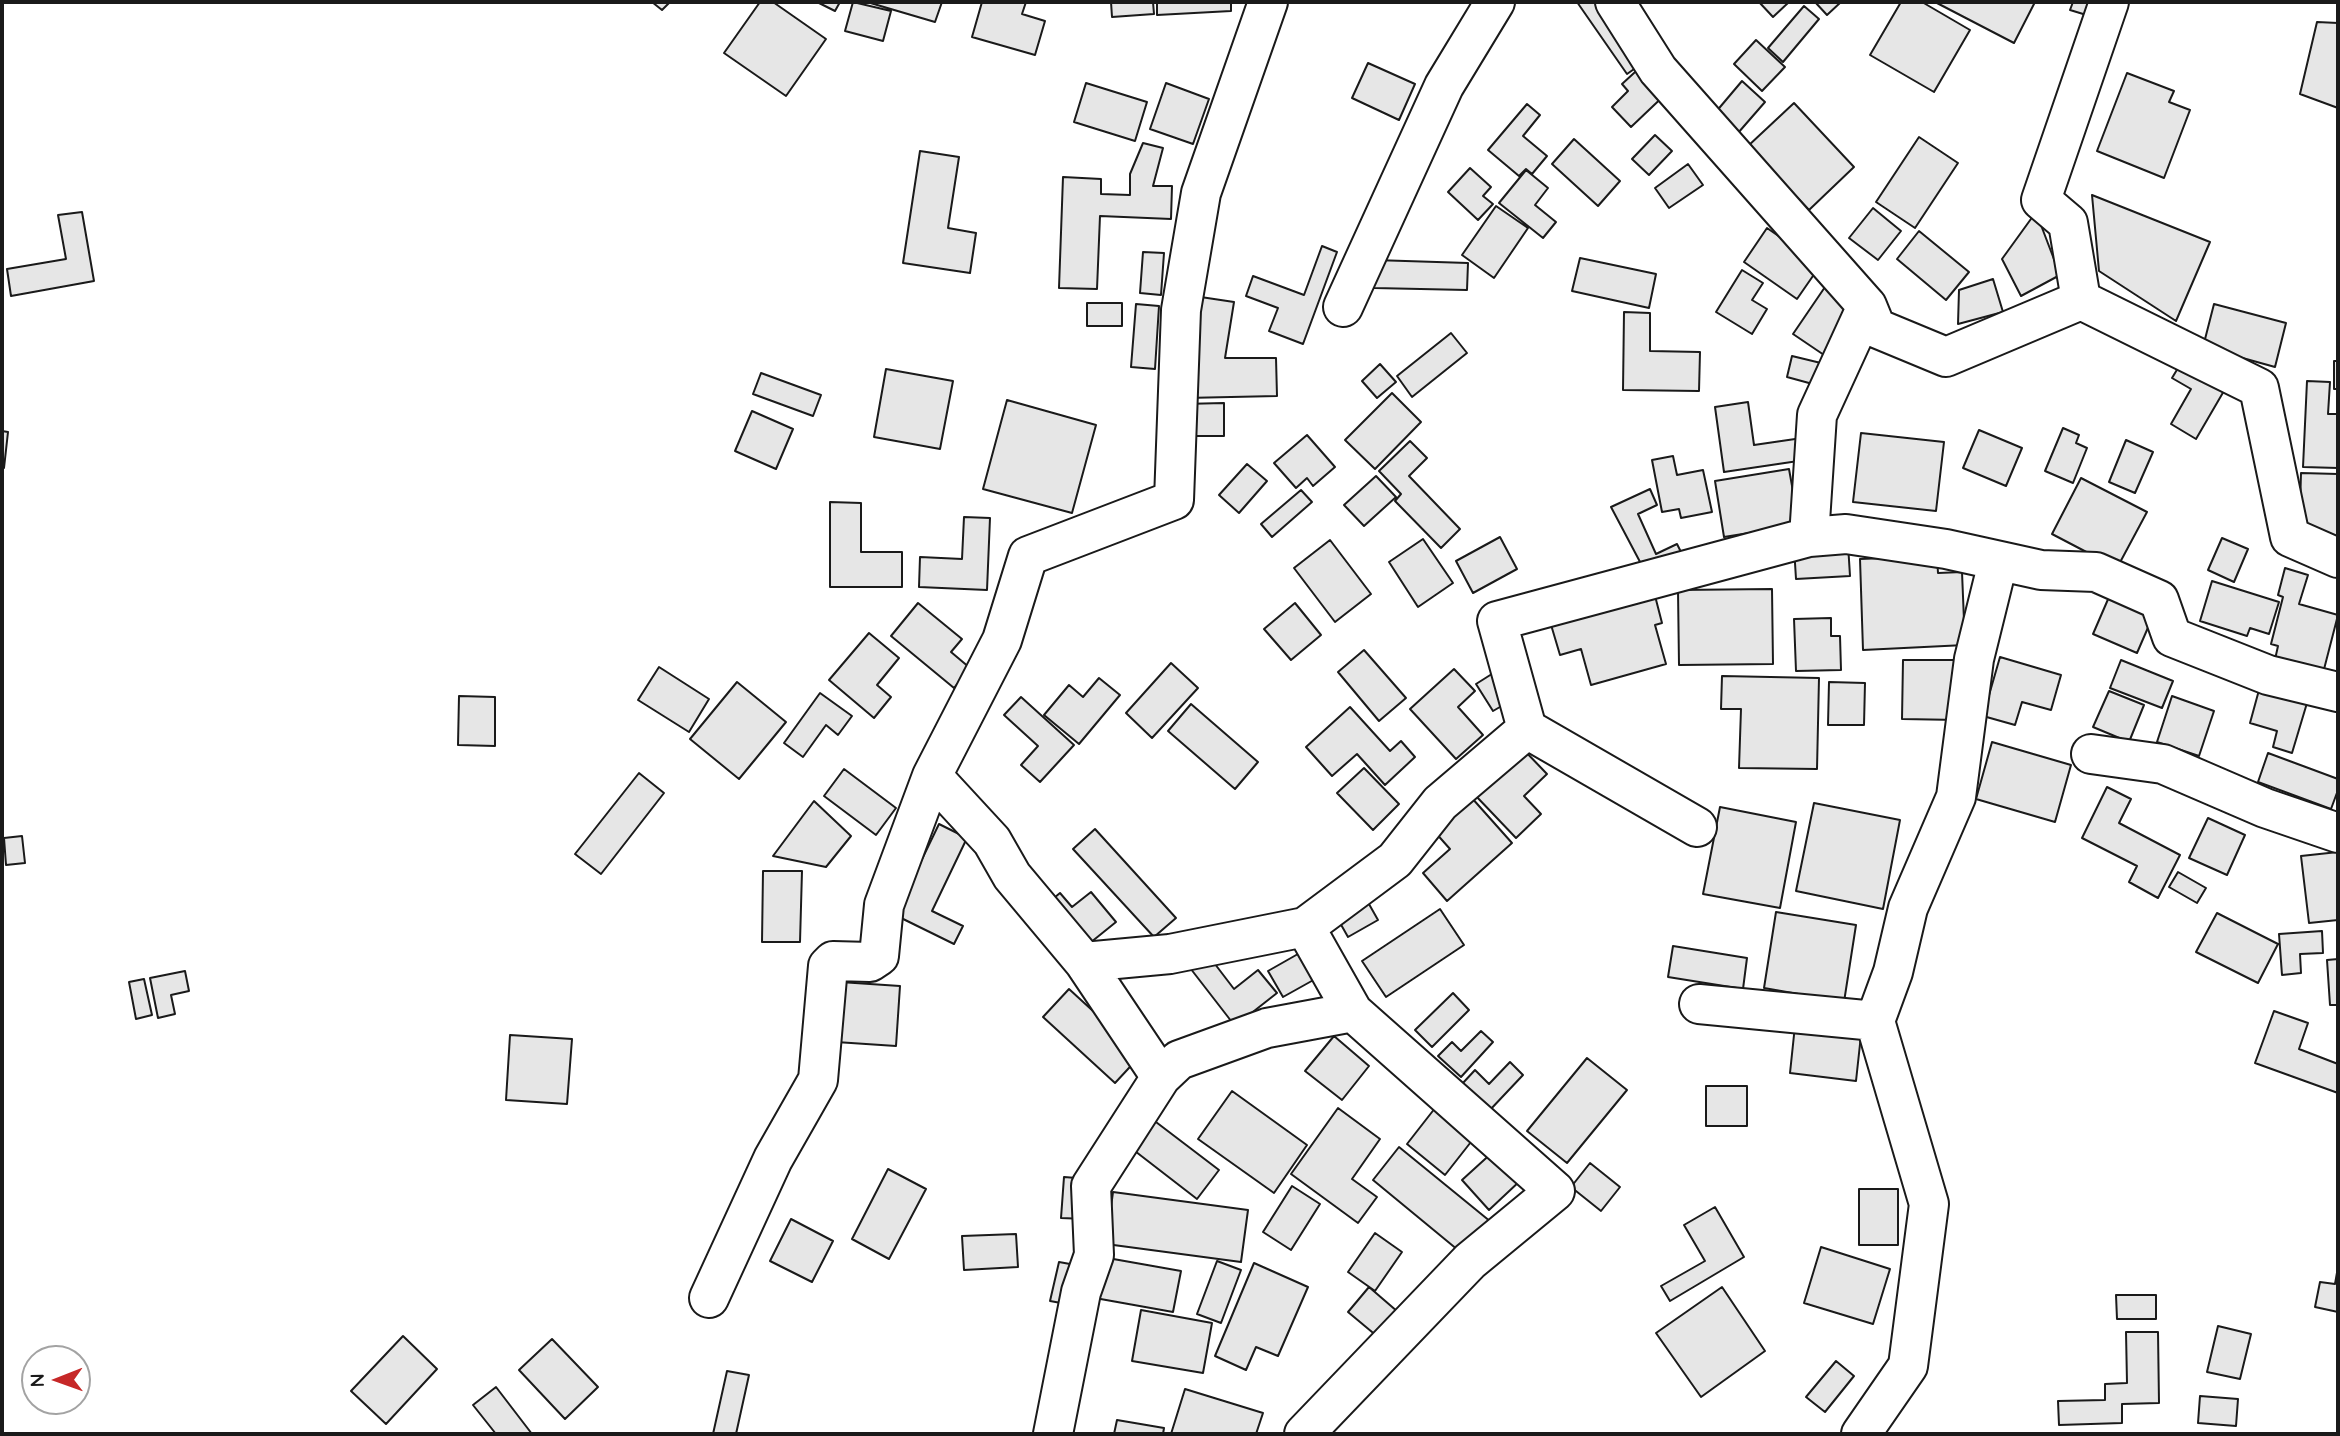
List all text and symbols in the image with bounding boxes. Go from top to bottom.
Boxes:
north arrow [21,1345,91,1415]
text: N [25,1373,49,1388]

